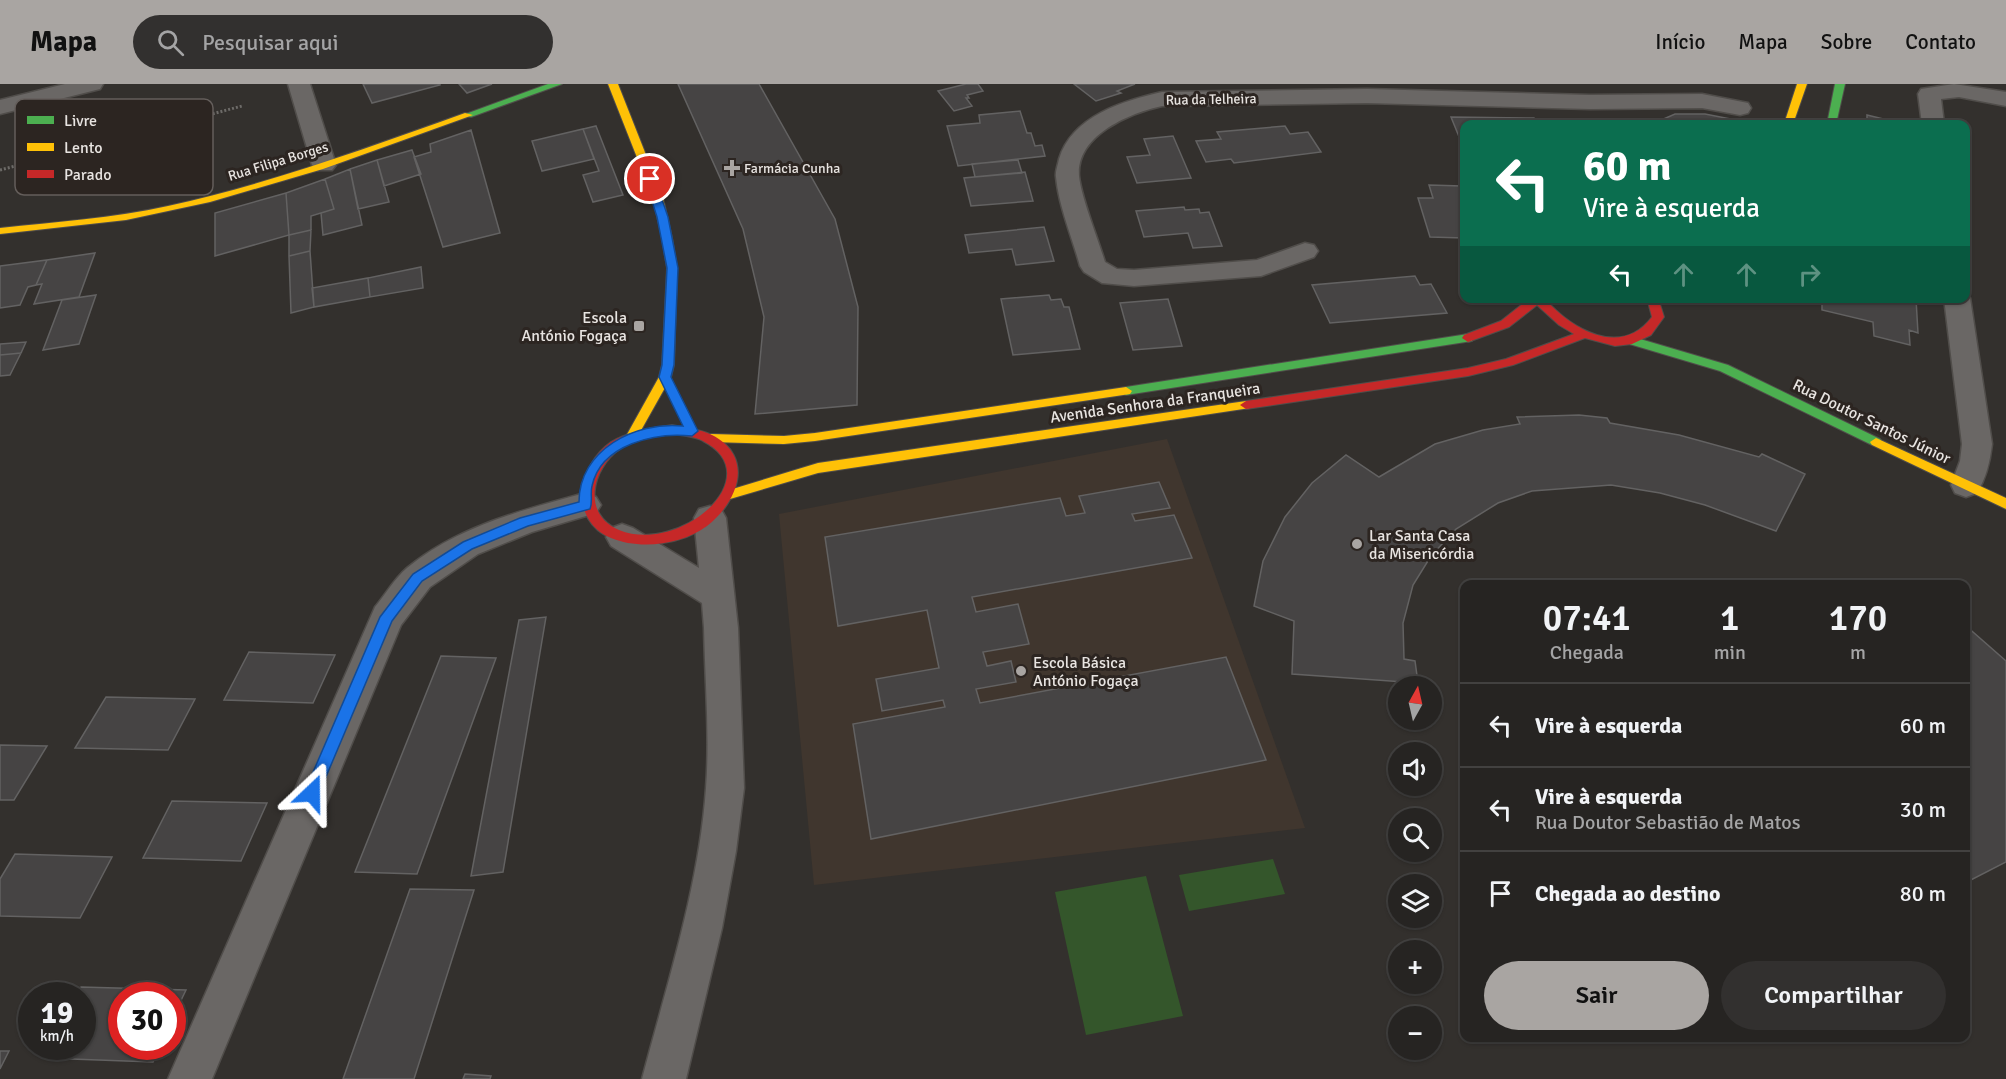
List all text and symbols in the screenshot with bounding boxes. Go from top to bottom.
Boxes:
search box [133,15,553,69]
text: Mapa [30,25,97,59]
icon: search [154,26,187,59]
text: Pesquisar aqui [202,29,339,56]
text: Início [1655,29,1705,55]
text: Mapa [1738,29,1788,55]
text: Sobre [1821,29,1872,55]
text: Contato [1905,29,1976,55]
street label: Rua da Telheira [1165,90,1257,109]
legend [15,99,213,195]
text: Livre [64,111,97,131]
text: Lento [64,138,102,158]
street label: Rua Filipa Borges [226,138,330,185]
text: 60 m [1583,141,1672,192]
icon: left [1484,144,1562,222]
pin [624,153,675,204]
place label: Farmácia Cunha [744,160,840,177]
marker: Farmácia Cunha [725,161,739,175]
icon: arrive [633,162,666,195]
text: Parado [64,165,111,185]
text: Vire à esquerda [1583,192,1760,225]
icon: left [1604,258,1637,291]
icon: ahead [1667,258,1700,291]
icon: ahead [1730,258,1763,291]
icon: right [1793,258,1826,291]
place label: Escola António Fogaça [521,308,627,346]
marker: Escola António Fogaça [632,319,646,333]
street label: Rua Doutor Santos Júnior [1789,375,1954,469]
street label: Avenida Senhora da Franqueira [1049,378,1261,428]
place label: Lar Santa Casa da Misericórdia [1369,526,1474,564]
marker: Lar Santa Casa da Misericórdia [1350,537,1364,551]
text: 07:41 [1543,596,1631,641]
text: 1 [1720,596,1740,641]
text: 170 [1829,596,1887,641]
text: Chegada [1550,640,1624,665]
text: min [1714,640,1746,665]
text: m [1850,640,1866,665]
place label: Escola Básica António Fogaça [1033,653,1139,691]
marker: Escola Básica António Fogaça [1014,664,1028,678]
north arrow [1388,676,1442,730]
map controls [1388,676,1442,1060]
icon: left [1484,709,1517,742]
text: Vire à esquerda [1535,712,1682,739]
text: 60 m [1900,712,1946,739]
button: sound [1388,742,1442,796]
position arrow [280,761,344,825]
text: Vire à esquerda [1535,783,1682,810]
icon: left [1484,793,1517,826]
text: 30 m [1900,796,1946,823]
button: search [1388,808,1442,862]
text: Rua Doutor Sebastião de Matos [1535,810,1800,835]
button: layers [1388,874,1442,928]
icon: arrive [1484,877,1517,910]
text: Chegada ao destino [1535,880,1721,907]
text: 80 m [1900,880,1946,907]
button: + [1388,940,1442,994]
button: Sair [1484,961,1709,1030]
button: Compartilhar [1721,961,1946,1030]
speed limit sign: 30 [108,982,186,1060]
text: 19 [41,995,73,1032]
button: − [1388,1006,1442,1060]
text: km/h [40,1027,74,1045]

